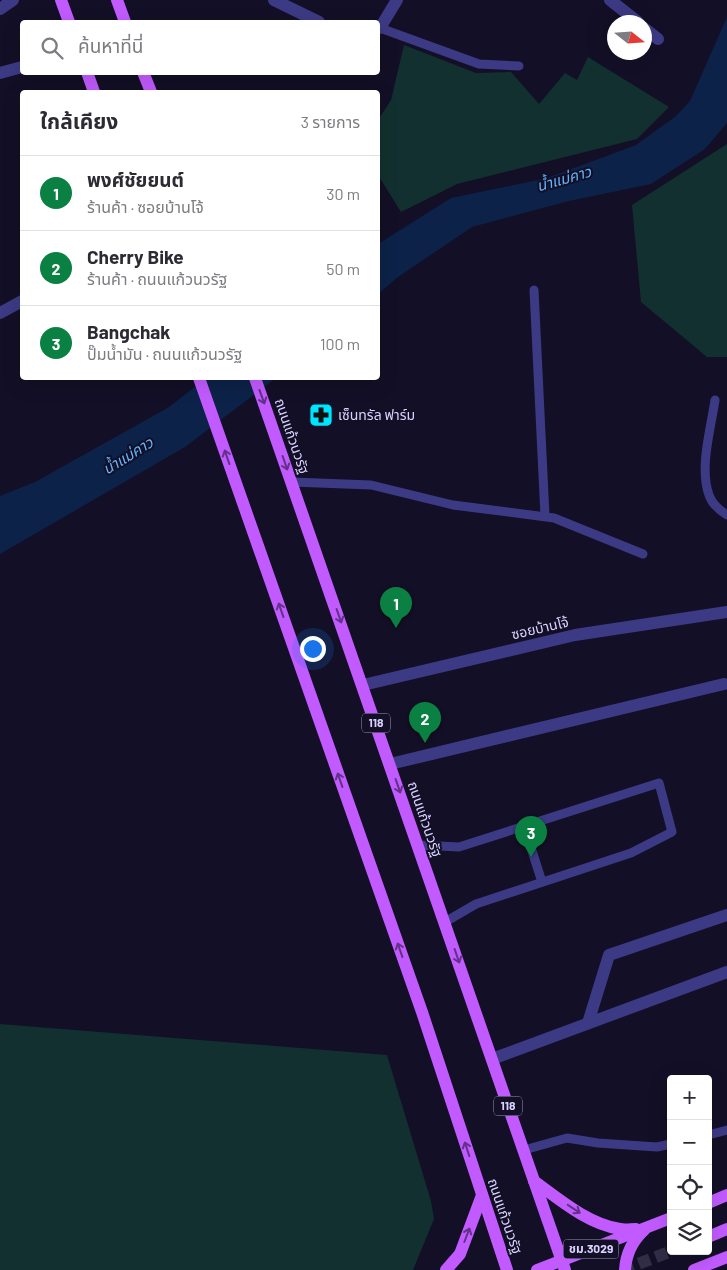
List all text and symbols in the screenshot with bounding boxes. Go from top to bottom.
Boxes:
north arrow [607,15,652,60]
search box [20,20,380,75]
icon: search [38,34,66,62]
text: ค้นหาที่นี่ [78,34,143,57]
text: ใกล้เคียง [40,108,118,133]
text: 3 รายการ [301,112,360,131]
water label: น้ำแม่คาว [534,161,594,194]
text: พงศ์ชัยยนต์ [87,168,184,191]
text: 1 [53,184,59,203]
text: 30 m [326,184,360,203]
text: ร้านค้า · ซอยบ้านโจ้ [87,197,204,216]
text: Cherry Bike [87,245,184,268]
text: 2 [52,259,60,278]
text: 50 m [326,259,360,278]
text: ร้านค้า · ถนนแก้วนวรัฐ [87,269,227,288]
text: Bangchak [87,320,170,343]
text: 3 [52,334,60,353]
text: 100 m [320,334,360,353]
text: ปั๊มน้ำมัน · ถนนแก้วนวรัฐ [87,344,242,363]
one-way arrow [258,389,267,404]
street label: ถนนแก้วนวรัฐ [272,396,313,476]
pharmacy icon: เซ็นทรัล ฟาร์ม [308,402,334,428]
place label: เซ็นทรัล ฟาร์ม [338,406,415,423]
water label: น้ำแม่คาว [99,432,156,478]
one-way arrow [222,449,231,465]
one-way arrow [281,454,291,470]
pin: 1 [380,587,412,628]
one-way arrow [276,603,285,618]
one-way arrow [335,608,344,624]
street label: ซอยบ้านโจ้ [510,613,570,642]
your location [300,636,326,662]
pin: 2 [409,702,441,743]
road number: 118 [362,714,390,732]
one-way arrow [335,772,345,788]
one-way arrow [394,778,403,794]
street label: ถนนแก้วนวรัฐ [405,779,446,859]
pin: 3 [515,816,547,857]
one-way arrow [395,942,404,958]
one-way arrow [452,948,462,964]
map controls [667,1075,712,1255]
button: + [667,1075,712,1120]
road number: 118 [494,1096,522,1116]
button: − [667,1120,712,1165]
one-way arrow [461,1141,471,1157]
button: locate [667,1165,712,1210]
street label: ถนนแก้วนวรัฐ [485,1176,526,1256]
one-way arrow [567,1204,581,1214]
button: layers [667,1210,712,1255]
one-way arrow [463,1227,472,1243]
road number: ชม.3029 [564,1240,618,1258]

